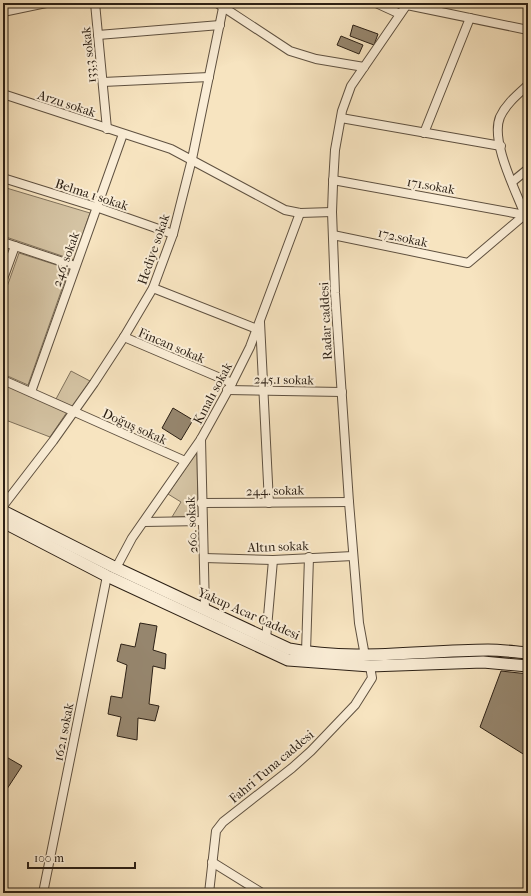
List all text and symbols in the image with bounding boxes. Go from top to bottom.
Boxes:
street label: 133.3 sokak [78,26,99,84]
street label: Arzu sokak [35,87,98,120]
street label: 171.sokak [406,174,457,197]
street label: Belma 1 sokak [53,176,131,213]
street label: Hediye sokak [134,212,173,286]
street label: 172.sokak [377,225,430,250]
street label: 246. sokak [49,229,82,289]
street label: Radar caddesi [316,281,335,360]
street label: Fincan sokak [136,325,208,366]
street label: Kınalı sokak [190,360,235,427]
street label: 245.1 sokak [254,371,315,388]
street label: Doğuş sokak [100,406,170,448]
street label: 244. sokak [246,482,305,499]
street label: 260. sokak [183,496,200,554]
street label: Altın sokak [246,538,309,555]
street label: Yakup Acar Caddesi [194,584,302,643]
street label: 162.1 sokak [51,701,77,762]
street label: Fahri Tuna caddesi [226,727,317,806]
scale bar [28,844,135,870]
text: 100 m [34,851,64,865]

